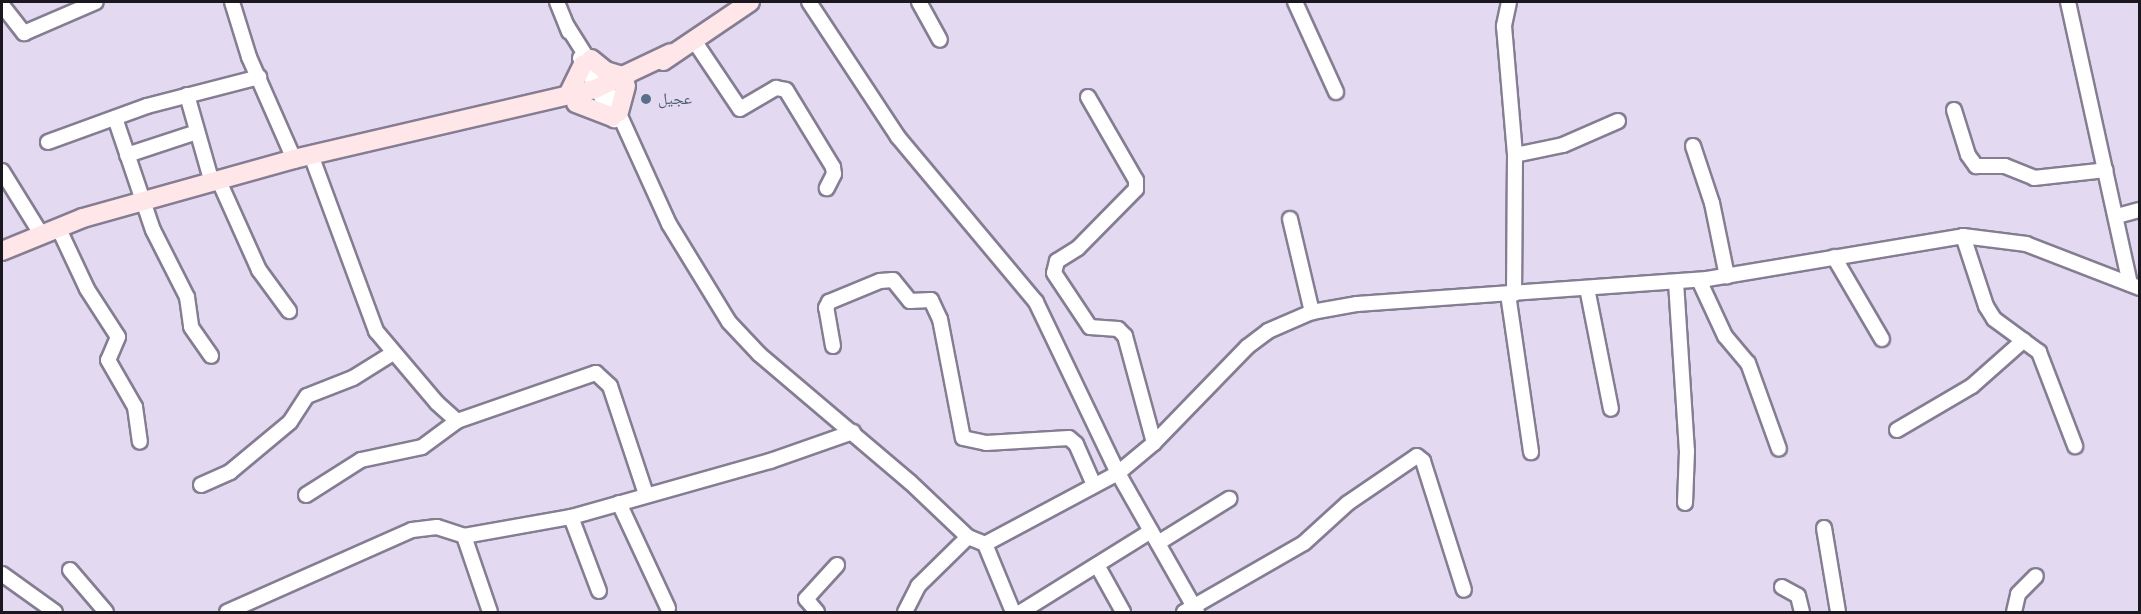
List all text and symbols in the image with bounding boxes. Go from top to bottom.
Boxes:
place label: عجيل [658,89,692,109]
marker: عجيل [639,92,653,106]

